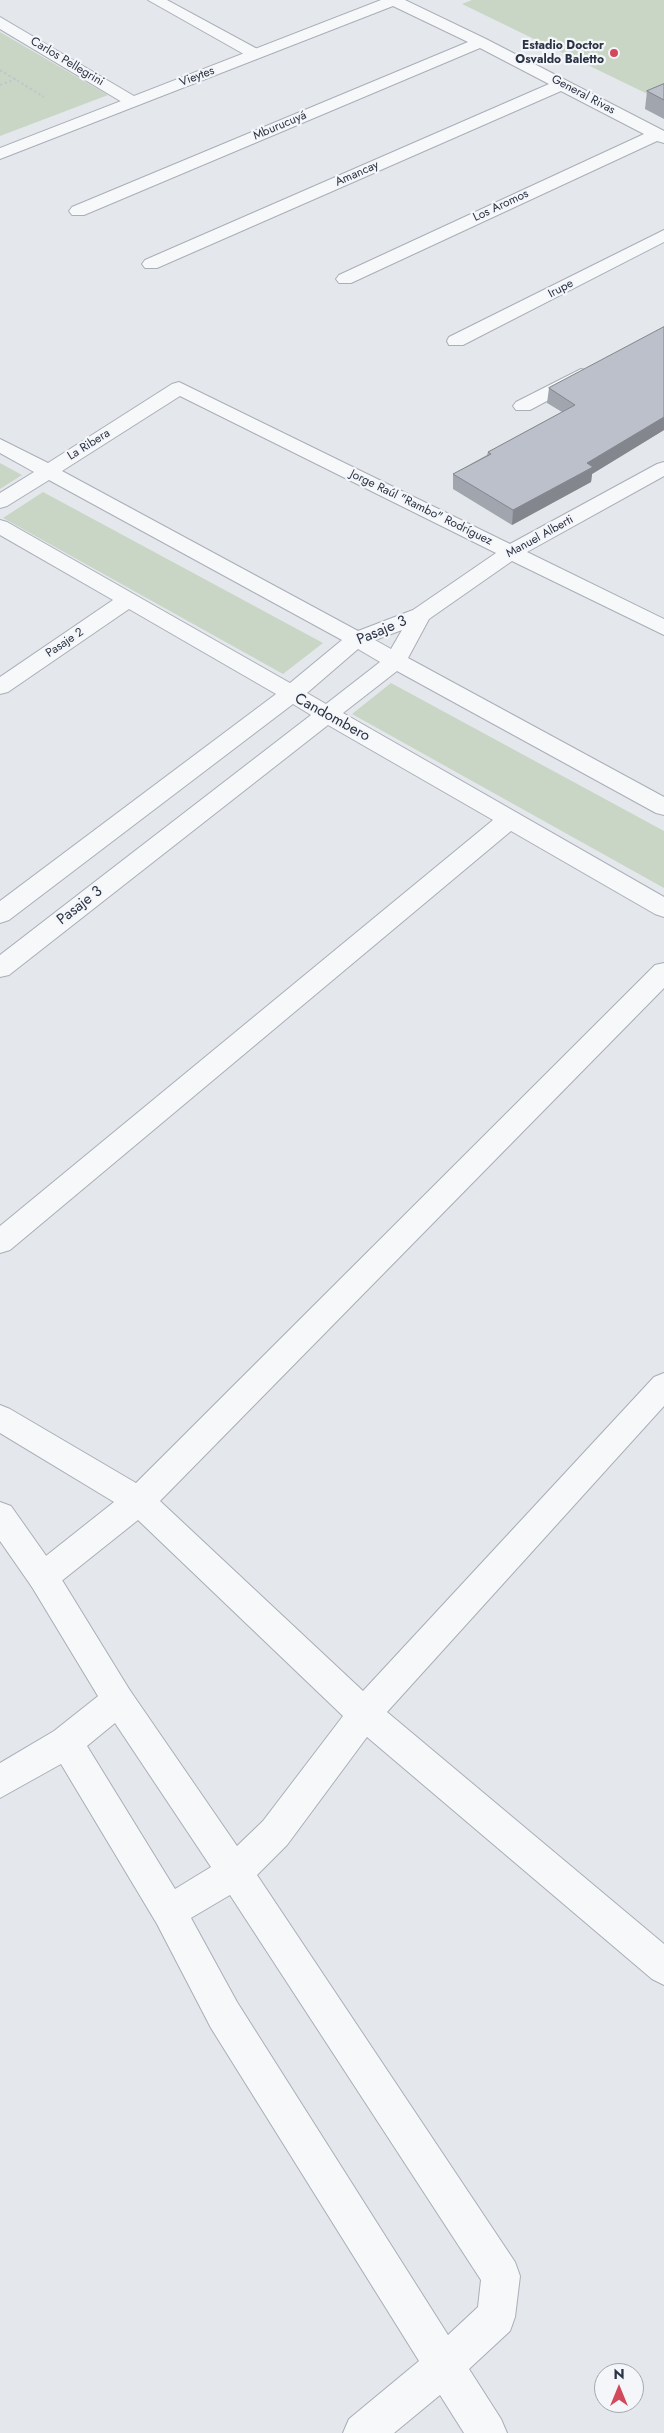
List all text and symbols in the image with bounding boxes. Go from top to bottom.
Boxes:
street label: Carlos Pellegrini [28,34,106,90]
place label: Estadio Doctor Osvaldo Baletto [515,39,604,67]
marker: Estadio Doctor Osvaldo Baletto [608,47,620,59]
street label: Vieytes [178,64,216,90]
street label: General Rivas [549,72,617,118]
street label: Mburucuyá [251,108,309,144]
street label: Amancay [333,158,381,190]
street label: Los Aromos [471,187,531,225]
street label: Irupe [546,276,576,302]
street label: La Ribera [65,426,113,464]
street label: Jorge Raúl "Rambo" Rodríguez [347,467,495,549]
street label: Manuel Alberti [504,513,576,561]
street label: Pasaje 3 [354,612,410,650]
street label: Pasaje 2 [43,625,87,661]
street label: Candombero [291,690,373,746]
street label: Pasaje 3 [54,883,106,929]
north arrow [594,2363,644,2413]
text: N [613,2364,625,2384]

